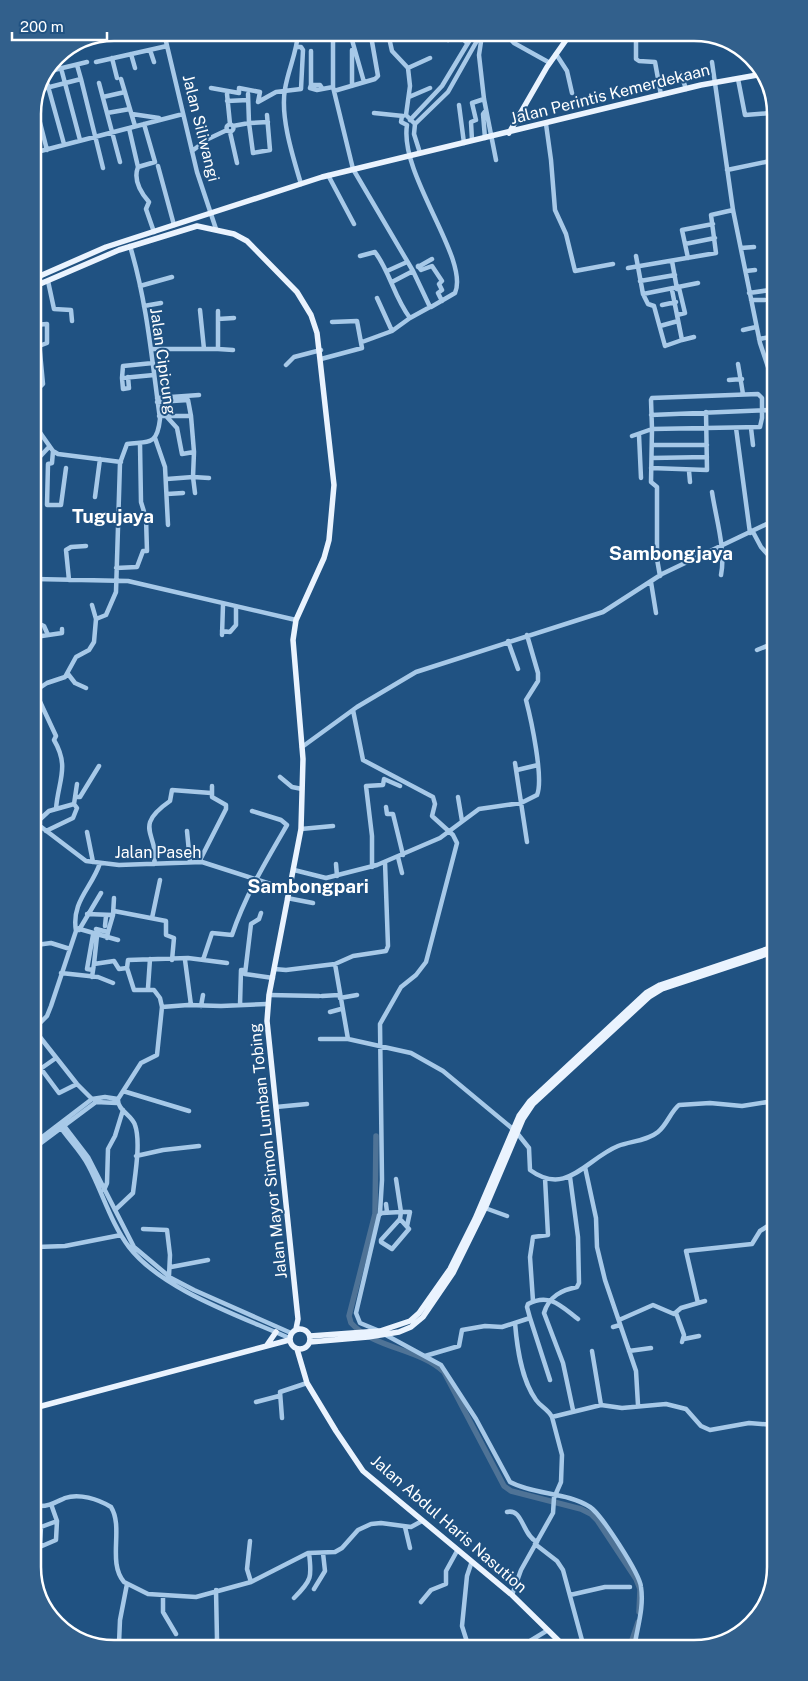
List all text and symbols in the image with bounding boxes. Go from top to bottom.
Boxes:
scale bar [12,10,108,42]
text: 200 m [20,18,64,35]
street label: Jalan Perintis Kemerdekaan [508,60,712,128]
street label: Jalan Siliwangi [179,73,223,183]
street label: Jalan Cipicung [146,306,180,416]
district label: Tugujaya [72,505,154,527]
district label: Sambongjaya [609,542,733,564]
street label: Jalan Paseh [115,843,201,862]
district label: Sambongpari [247,875,369,897]
street label: Jalan Mayor Simon Lumban Tobing [245,1022,291,1280]
street label: Jalan Abdul Haris Nasution [367,1451,531,1597]

